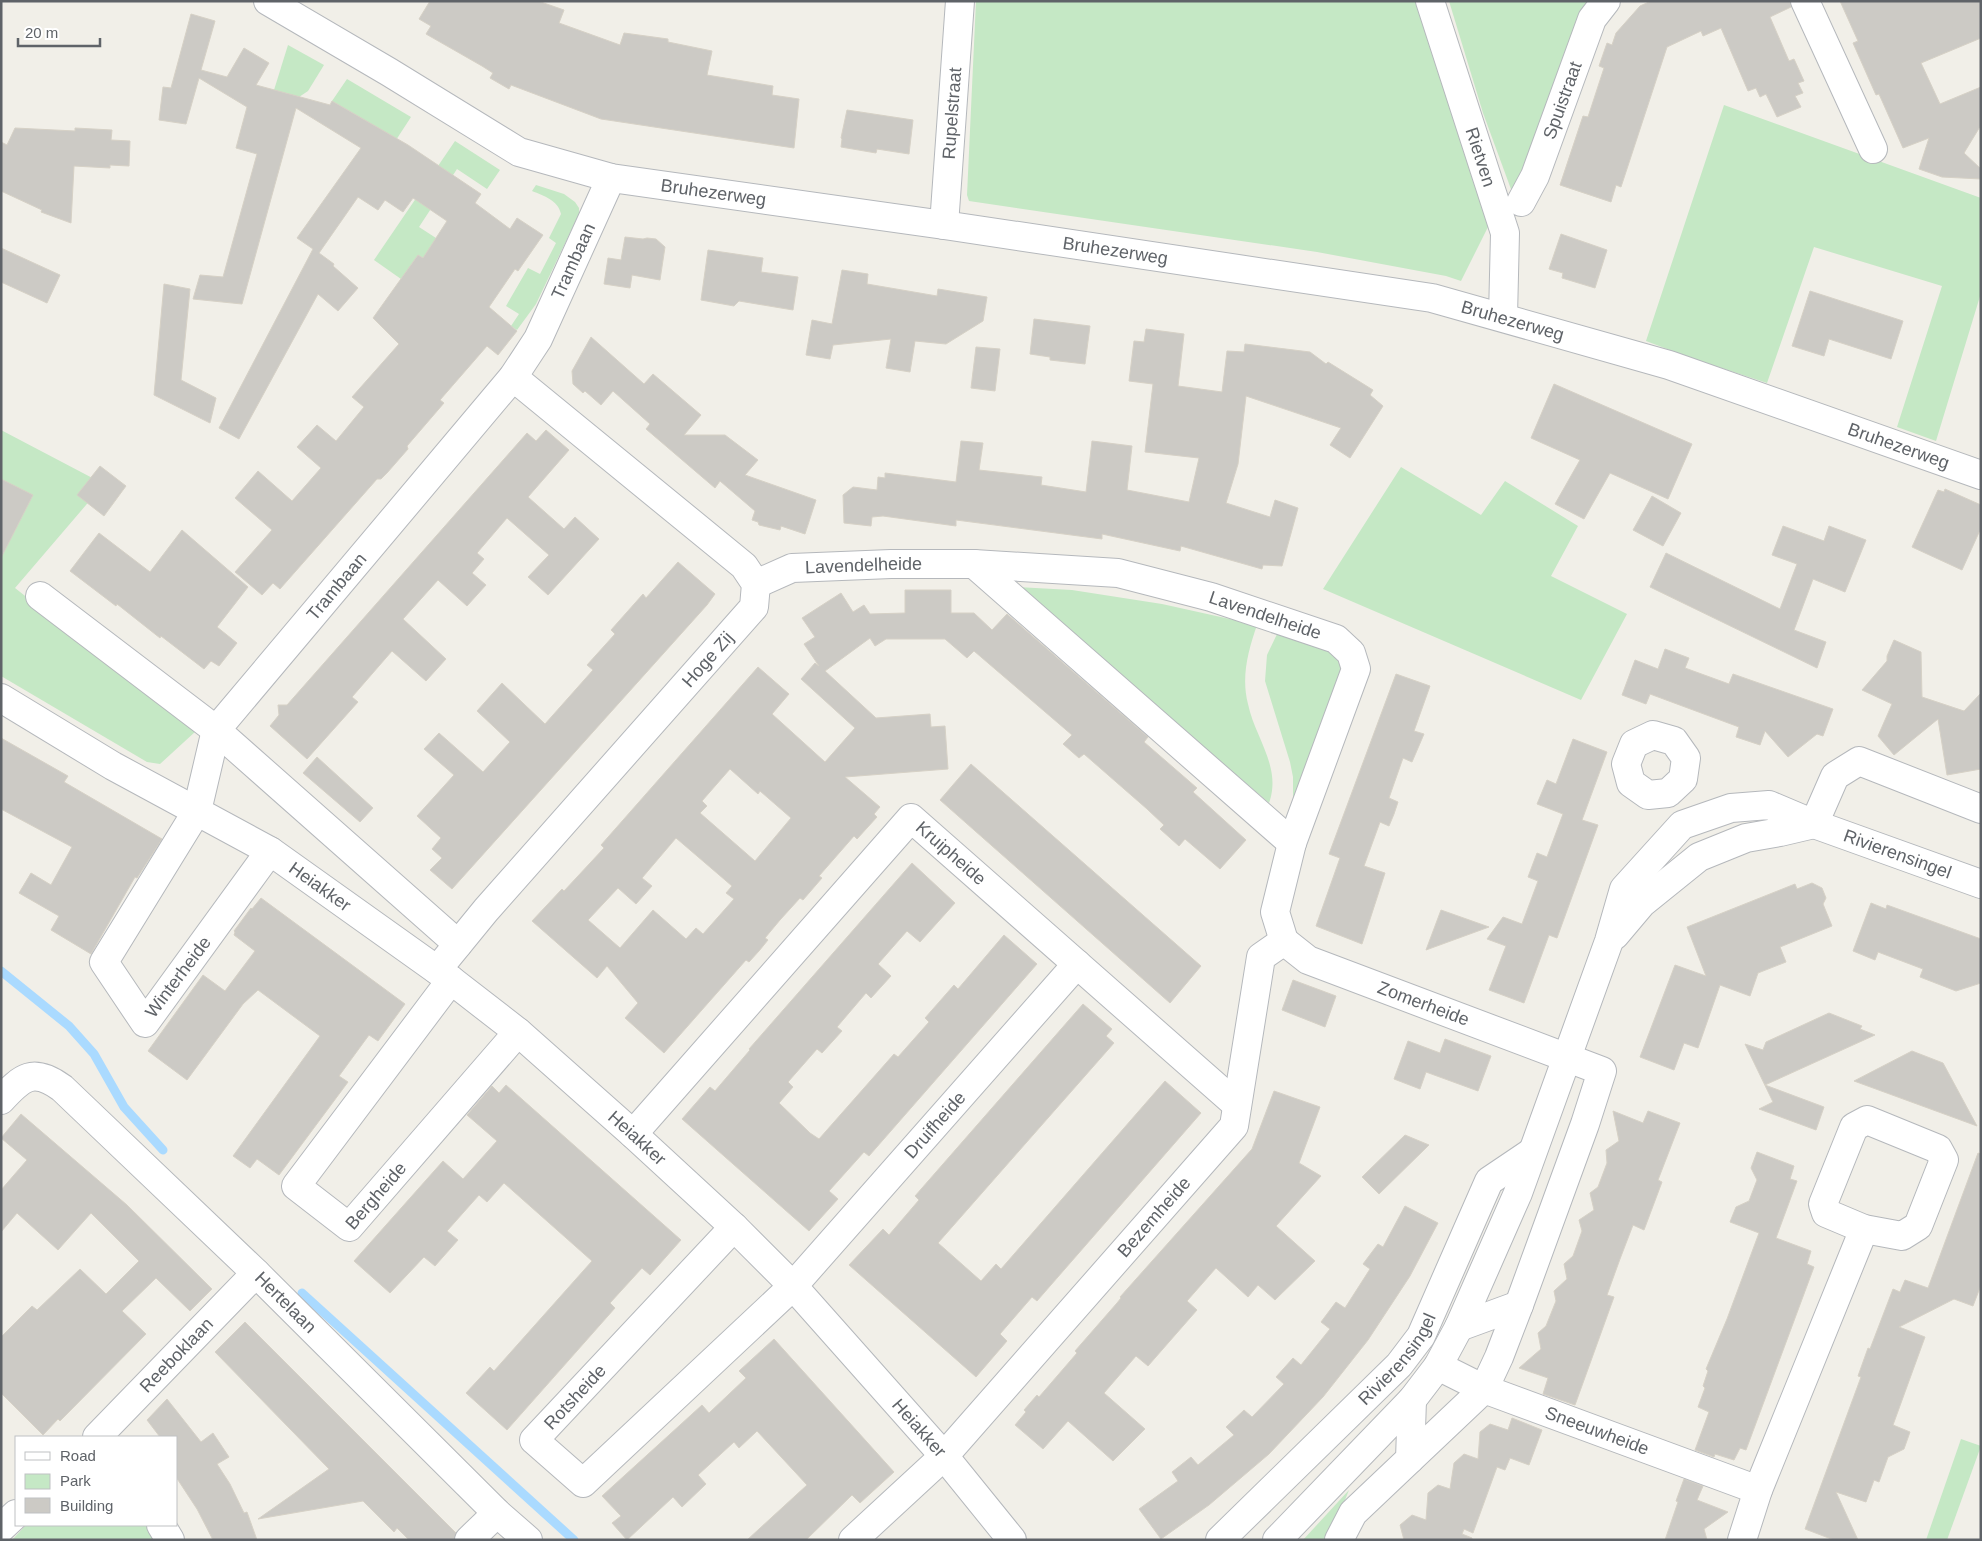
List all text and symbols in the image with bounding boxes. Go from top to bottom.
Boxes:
scale bar [18,15,100,47]
text: 20 m [25,24,58,41]
street label: Spuistraat [1539,59,1586,142]
street label: Rupelstraat [939,67,965,160]
street label: Rietven [1462,125,1499,189]
street label: Bruhezerweg [660,175,767,210]
street label: Trambaan [547,220,599,302]
street label: Bruhezerweg [1061,233,1169,268]
street label: Bruhezerweg [1459,297,1566,345]
street label: Bruhezerweg [1845,419,1952,473]
street label: Trambaan [303,549,370,624]
street label: Lavendelheide [805,554,922,577]
street label: Lavendelheide [1207,587,1324,643]
street label: Hoge Zij [678,628,737,691]
street label: Kruipheide [912,817,990,889]
street label: Rivierensingel [1841,825,1954,883]
street label: Heiakker [285,858,355,915]
street label: Winterheide [141,933,215,1021]
street label: Zomerheide [1375,977,1472,1030]
street label: Druifheide [900,1088,970,1162]
street label: Heiakker [604,1107,670,1169]
street label: Bergheide [342,1158,410,1233]
street label: Bezemheide [1113,1173,1195,1261]
street label: Hertelaan [251,1268,320,1337]
street label: Rivierensingel [1354,1310,1440,1409]
street label: Reeboklaan [136,1314,217,1397]
street label: Rotsheide [540,1361,610,1433]
street label: Heiakker [888,1395,950,1461]
street label: Sneeuwheide [1542,1402,1652,1459]
legend [15,1436,178,1526]
text: Road [60,1447,96,1464]
text: Park [60,1472,91,1489]
text: Building [60,1497,113,1514]

